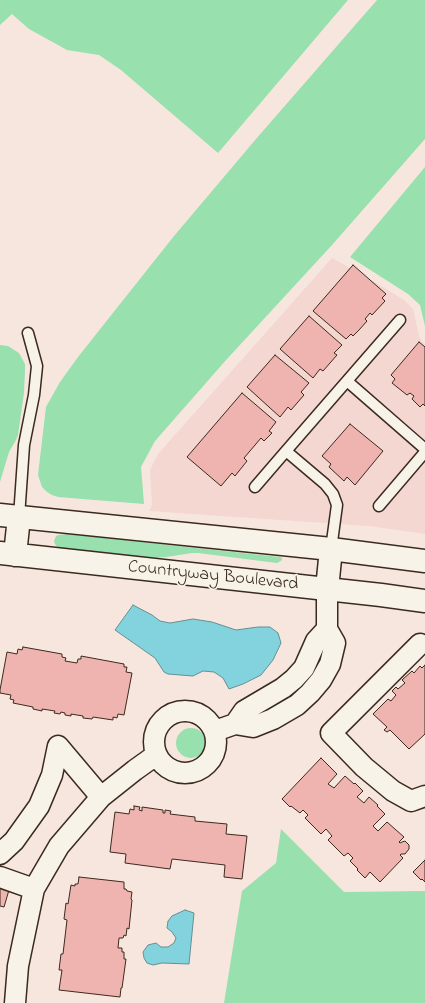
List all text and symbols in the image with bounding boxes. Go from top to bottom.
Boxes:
street label: Countryway Boulevard [127,557,299,597]

